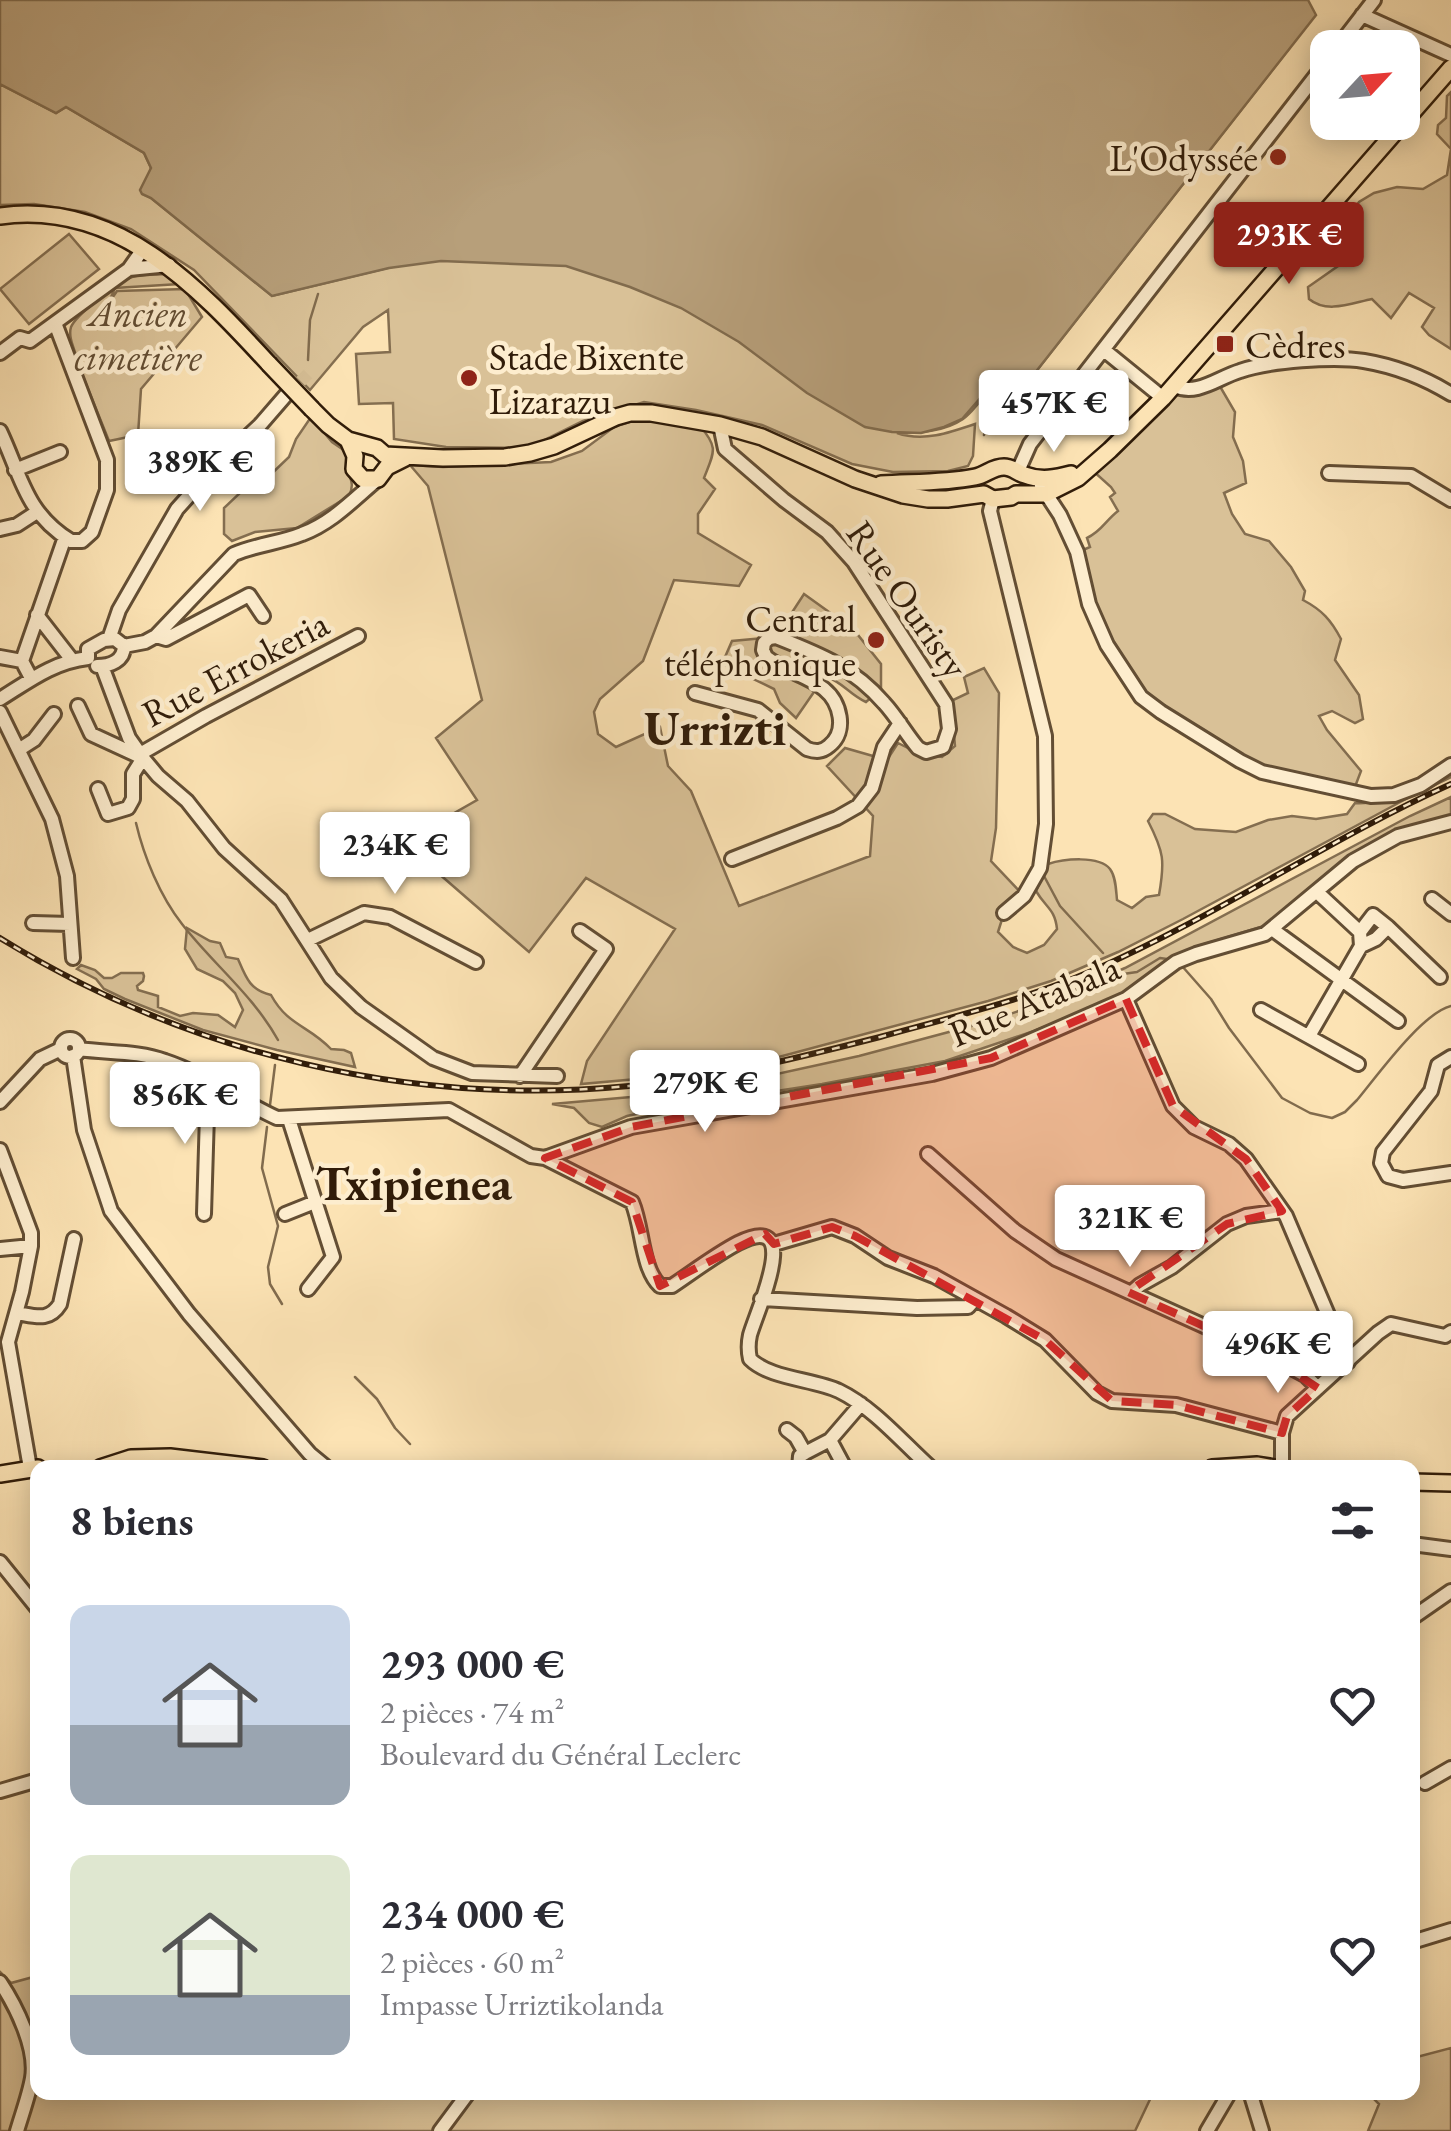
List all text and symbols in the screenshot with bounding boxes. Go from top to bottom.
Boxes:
north arrow [1310,30,1420,140]
map controls [1310,30,1420,140]
place label: L'Odyssée [1110,133,1258,182]
marker: L'Odyssée [1267,146,1289,168]
pin: 293K € [1208,202,1370,287]
text: 293K € [1236,213,1342,255]
park label: Ancien cimetière [74,288,203,381]
place label: Cèdres [1245,320,1345,369]
place label: Stade Bixente Lizarazu [489,332,684,425]
marker: Cèdres [1214,333,1236,355]
marker: Stade Bixente Lizarazu [458,367,480,389]
pin: 457K € [973,370,1135,455]
text: 457K € [1001,381,1107,423]
pin: 389K € [119,429,281,514]
text: 389K € [147,440,253,482]
street label: Rue Ouristy [836,511,980,688]
place label: Central téléphonique [664,594,856,687]
street label: Rue Errokeria [133,598,337,738]
marker: Central téléphonique [865,629,887,651]
district label: Urrizti [644,697,786,759]
pin: 234K € [314,812,476,897]
text: 234K € [342,823,448,865]
street label: Rue Atabala [941,942,1128,1058]
pin: 279K € [624,1050,786,1135]
text: 279K € [652,1061,758,1103]
pin: 856K € [104,1062,266,1147]
text: 856K € [132,1073,238,1115]
district label: Txipienea [316,1152,513,1214]
pin: 321K € [1049,1185,1211,1270]
text: 321K € [1077,1196,1183,1238]
pin: 496K € [1197,1311,1359,1396]
text: 496K € [1225,1322,1331,1364]
text: 8 biens [70,1493,194,1548]
icon: filters [1325,1493,1380,1548]
text: 293 000 € [380,1636,564,1691]
icon: home [150,1645,270,1765]
icon: heart [1325,1678,1380,1733]
text: 2 pièces · 74 m² [380,1691,564,1733]
text: Boulevard du Général Leclerc [380,1733,741,1775]
text: 234 000 € [380,1886,564,1941]
icon: home [150,1895,270,2015]
icon: heart [1325,1928,1380,1983]
text: 2 pièces · 60 m² [380,1941,564,1983]
text: Impasse Urriztikolanda [380,1983,664,2025]

